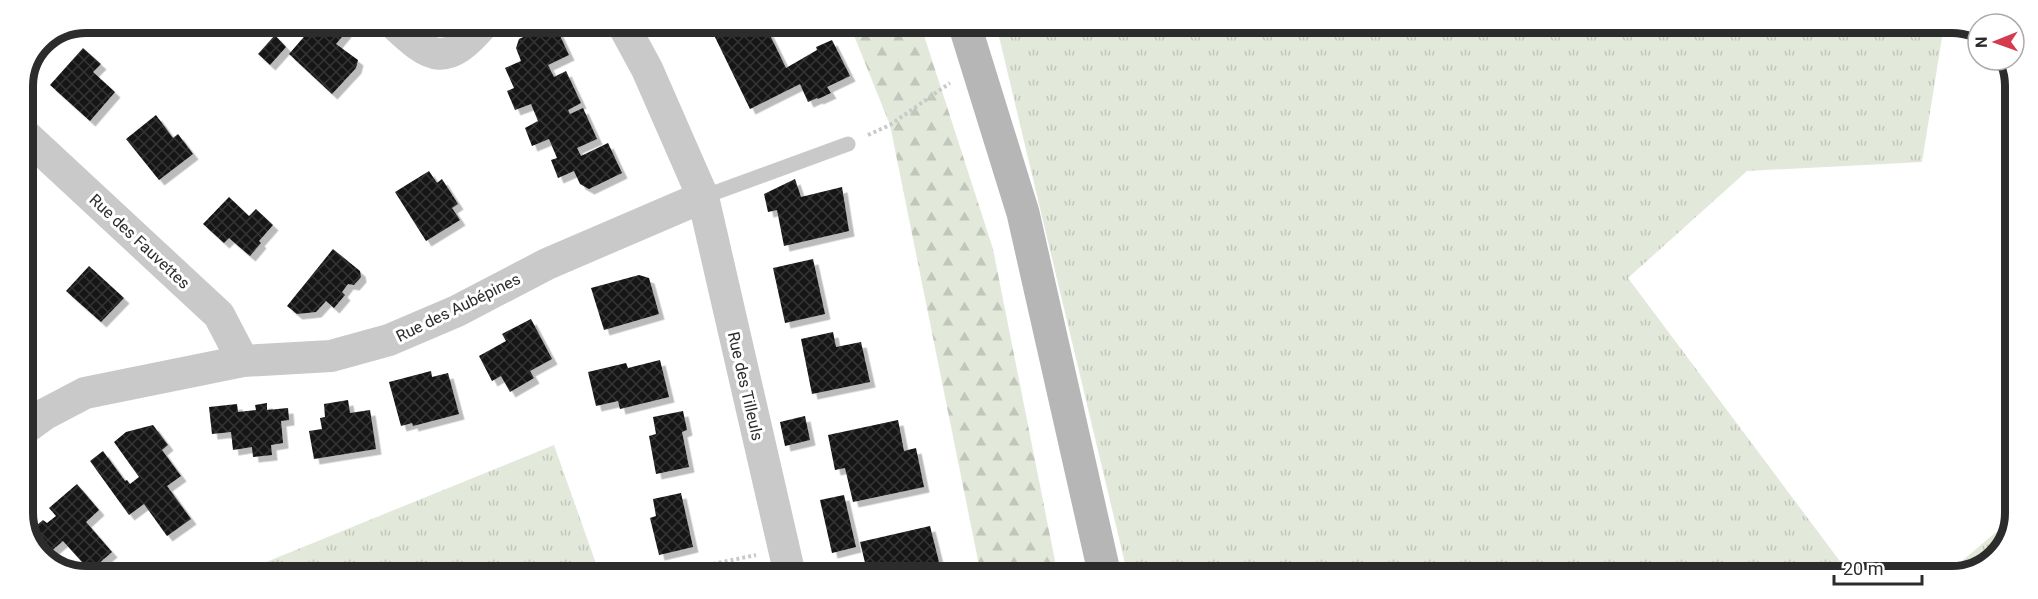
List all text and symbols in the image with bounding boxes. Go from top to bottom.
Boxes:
north arrow [1966,12,2026,72]
text: N [1972,36,1991,48]
street label: Rue des Fauvettes [86,190,194,293]
street label: Rue des Aubépines [393,269,523,346]
street label: Rue des Tilleuls [724,330,767,442]
scale bar [1834,548,1922,586]
text: 20 m [1843,558,1883,579]

